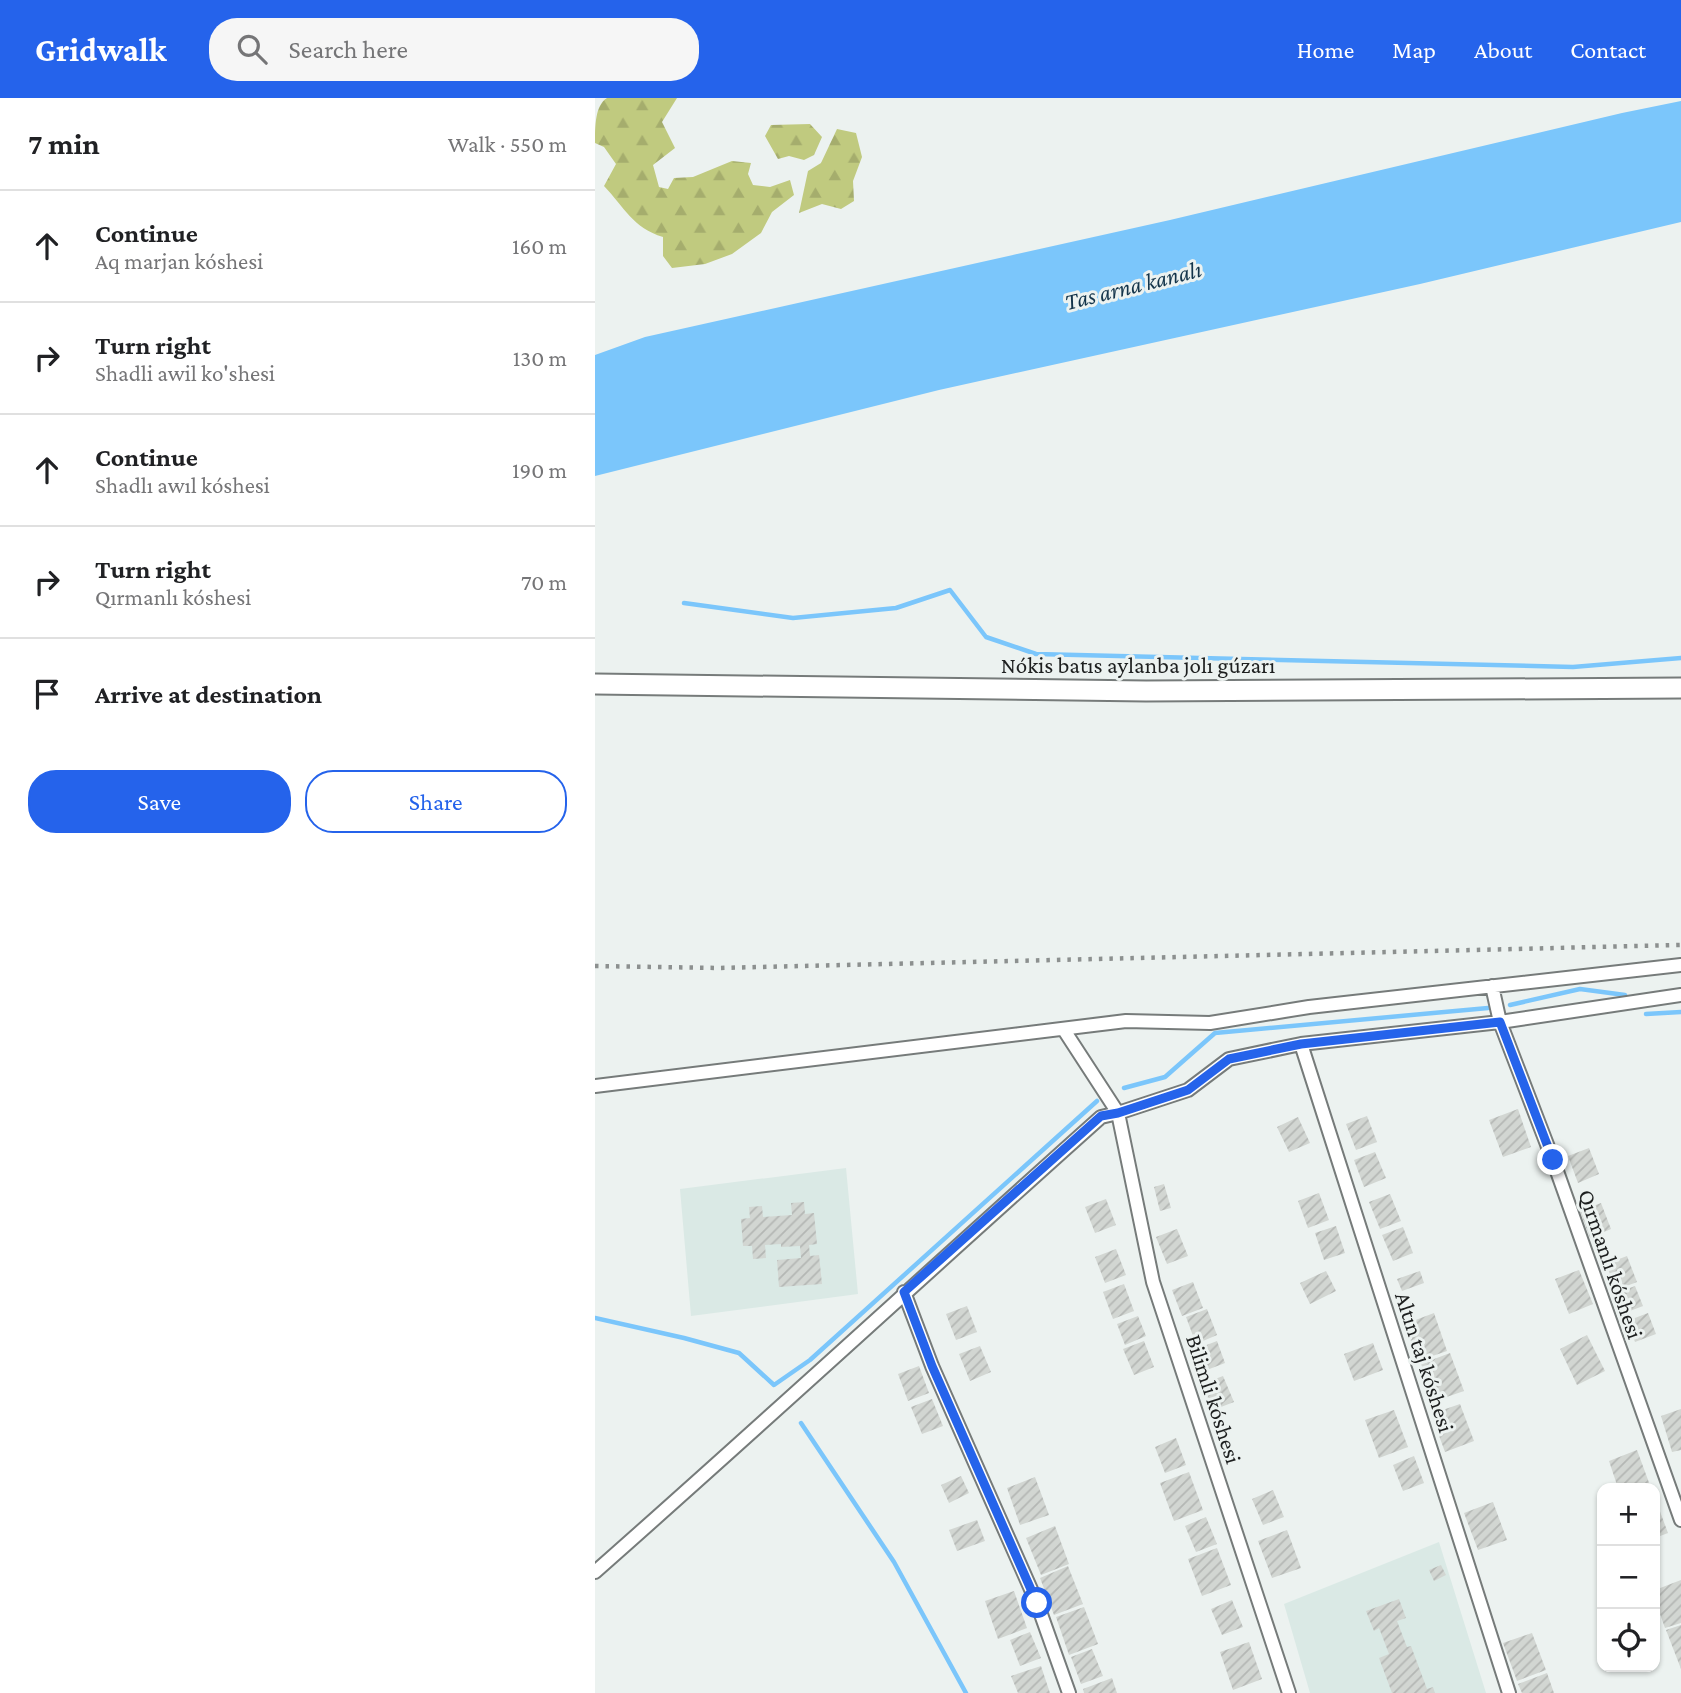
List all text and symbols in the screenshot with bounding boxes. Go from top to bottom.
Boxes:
search box [209,18,699,81]
icon: search [233,30,271,68]
text: Gridwalk [35,31,167,68]
text: Search here [289,35,408,64]
text: Home [1297,36,1354,63]
text: Map [1392,36,1436,63]
text: About [1474,36,1532,63]
text: Contact [1570,36,1646,63]
text: 7 min [28,127,100,160]
text: Walk · 550 m [448,131,567,157]
text: Continue [95,219,198,248]
icon: ahead [28,227,66,265]
text: 160 m [512,233,567,259]
text: Aq marjan kóshesi [95,248,263,274]
water label: Tas arna kanalı [1062,255,1204,315]
text: Turn right [95,331,211,360]
icon: right [28,339,66,377]
text: 130 m [513,345,567,371]
text: Shadli awil ko'shesi [95,360,275,386]
text: Continue [95,443,198,472]
icon: ahead [28,451,66,489]
text: 190 m [512,457,567,483]
text: Shadlı awıl kóshesi [95,472,270,498]
text: Turn right [95,555,211,584]
icon: right [28,563,66,601]
text: 70 m [521,569,567,595]
text: Qırmanlı kóshesi [95,584,251,610]
street label: Nókis batıs aylanba jolı gúzarı [1001,652,1275,678]
icon: arrive [28,675,66,713]
text: Arrive at destination [95,680,322,709]
button: Save [28,770,291,833]
button: Share [305,770,567,833]
route end [1537,1144,1568,1175]
street label: Qırmanlı kóshesi [1573,1186,1649,1342]
street label: Altın taj kóshesi [1390,1288,1460,1436]
street label: Bilimli kóshesi [1181,1331,1247,1467]
map controls [1597,1483,1660,1672]
button: + [1597,1483,1660,1546]
button: − [1597,1546,1660,1609]
route start [1021,1587,1052,1618]
button: locate [1597,1609,1660,1672]

